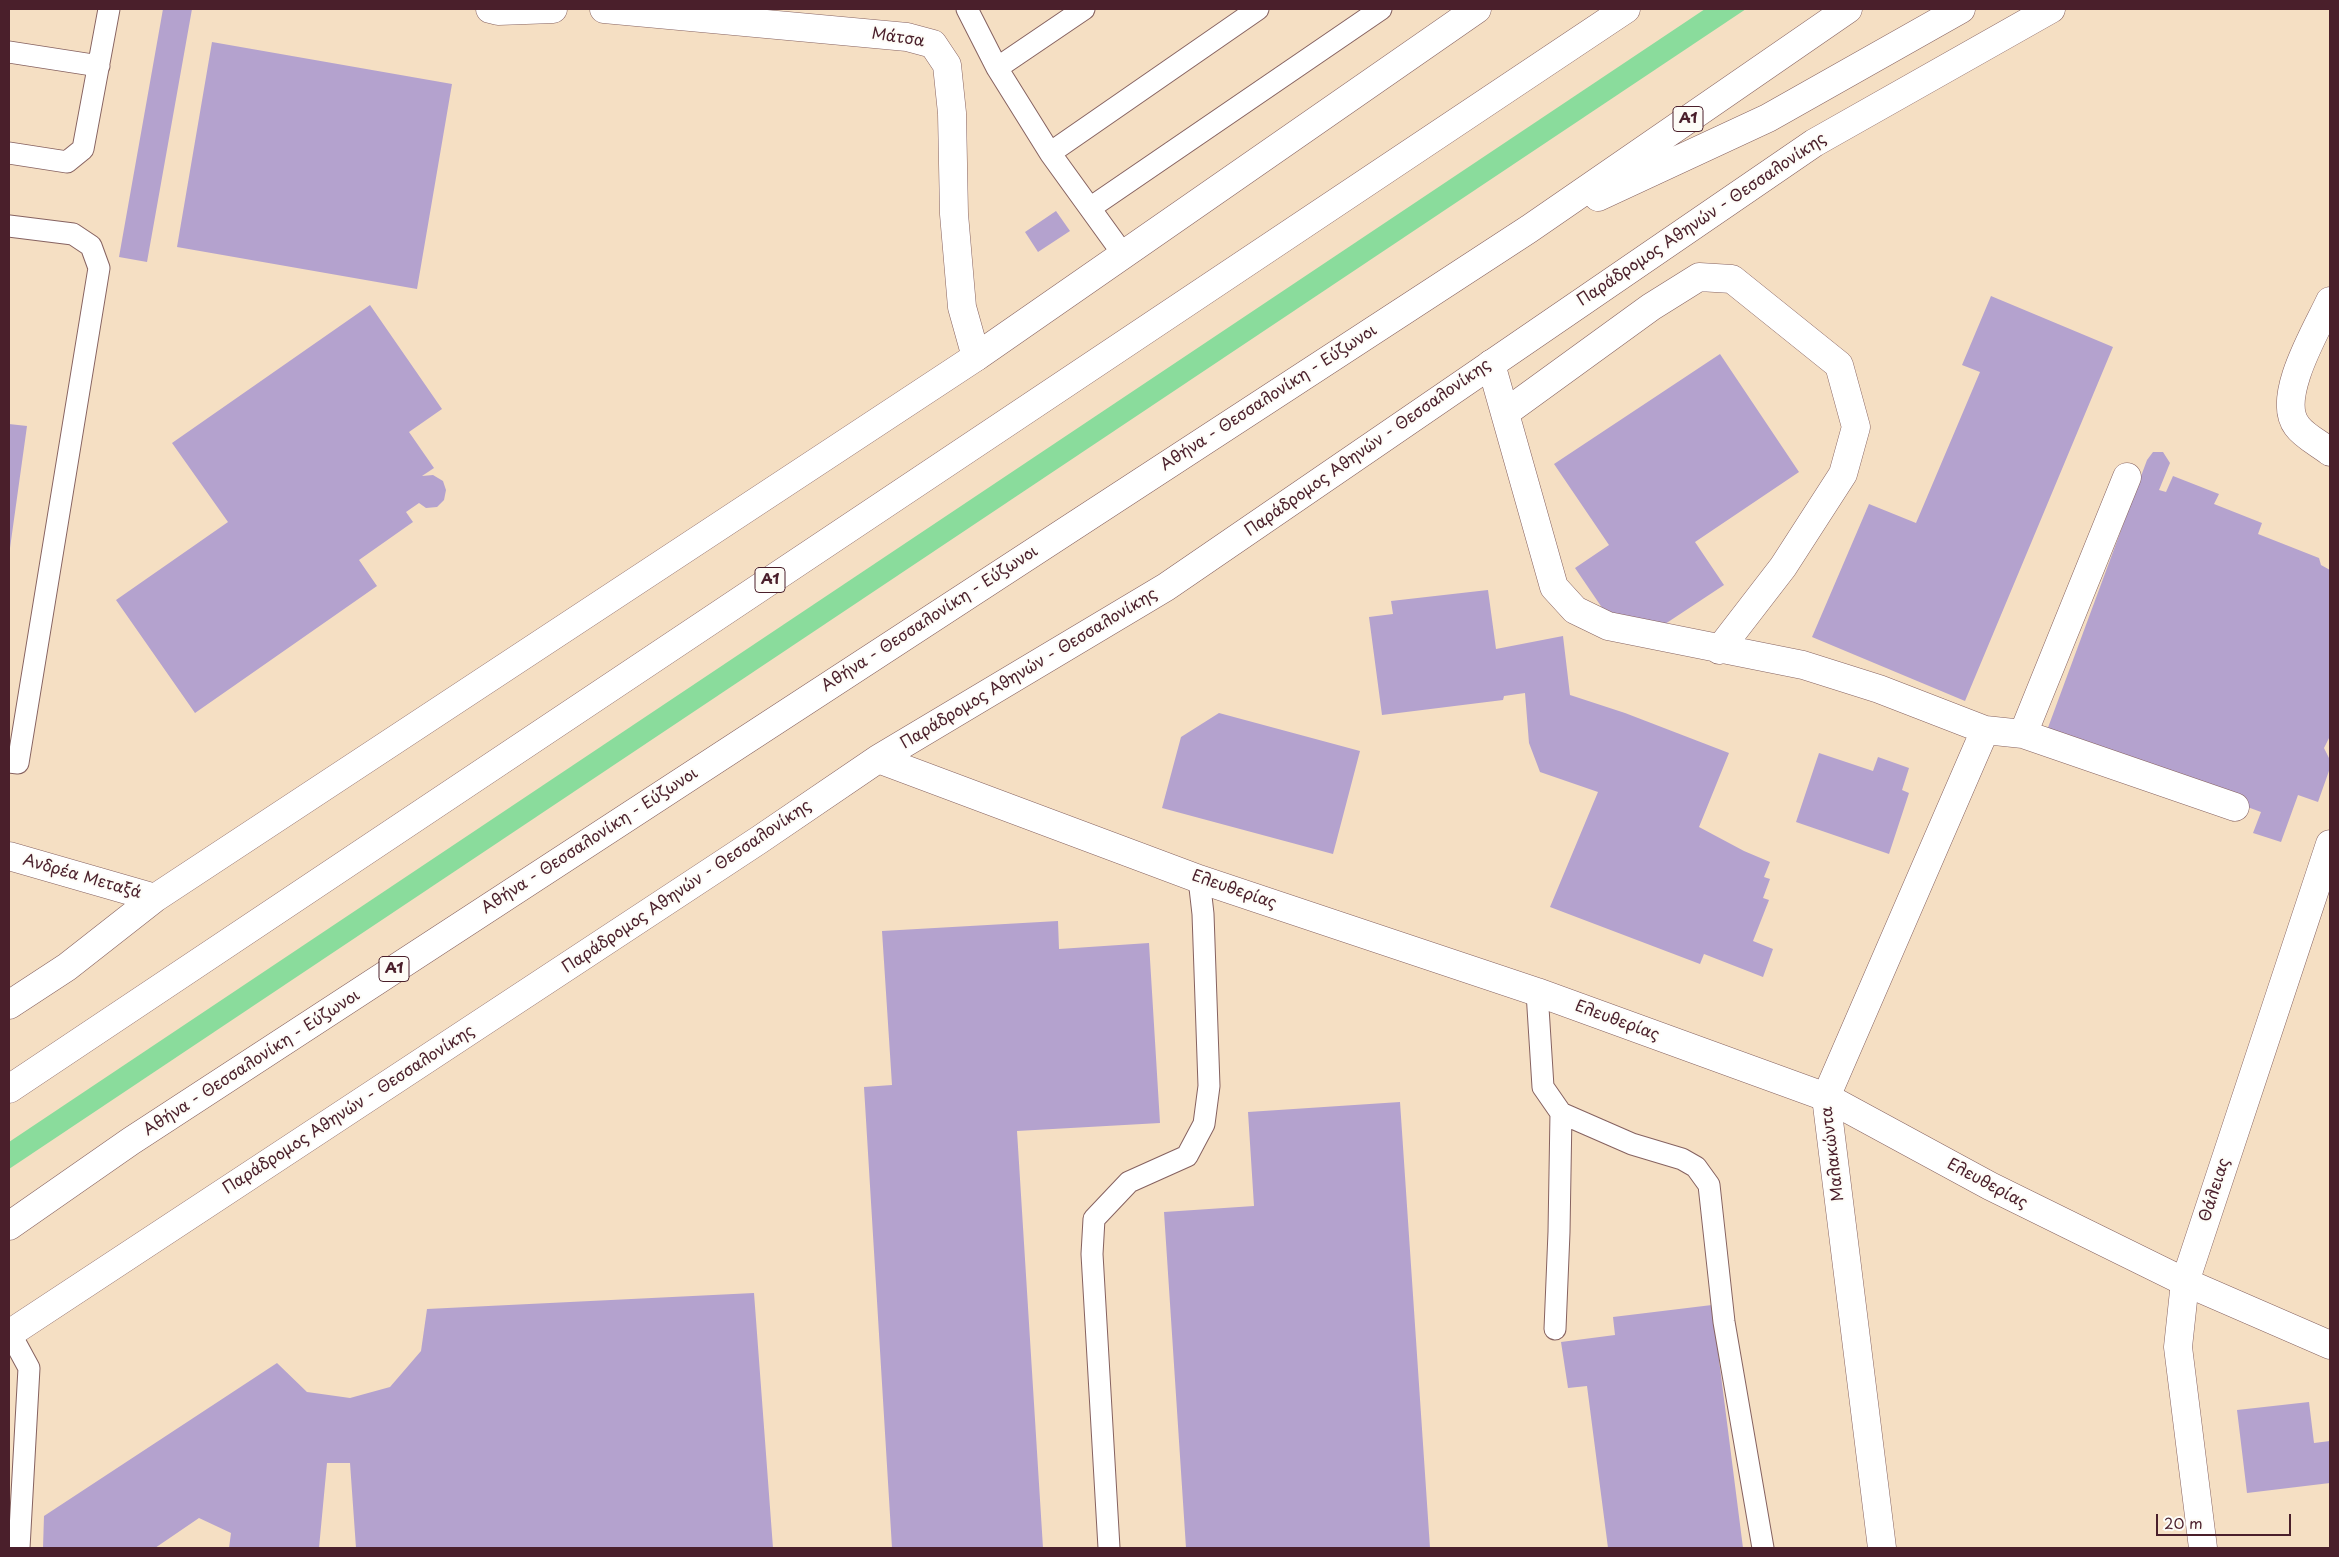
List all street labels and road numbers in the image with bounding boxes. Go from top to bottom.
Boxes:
street label: Μάτσα [870,24,926,52]
road number: Α1 [1673,106,1703,132]
street label: Παράδρομος Αθηνών - Θεσσαλονίκης [1574,129,1830,311]
street label: Αθήνα - Θεσσαλονίκη - Εύζωνοι [1157,321,1381,475]
street label: Παράδρομος Αθηνών - Θεσσαλονίκης [1241,355,1495,541]
street label: Αθήνα - Θεσσαλονίκη - Εύζωνοι [818,542,1042,696]
road number: Α1 [755,568,785,592]
street label: Παράδρομος Αθηνών - Θεσσαλονίκης [897,585,1161,753]
street label: Αθήνα - Θεσσαλονίκη - Εύζωνοι [478,764,702,918]
street label: Παράδρομος Αθηνών - Θεσσαλονίκης [559,796,815,978]
street label: Ανδρέα Μεταξά [21,851,143,903]
street label: Ελευθερίας [1189,867,1279,913]
road number: Α1 [379,956,409,982]
street label: Αθήνα - Θεσσαλονίκη - Εύζωνοι [140,986,364,1140]
street label: Ελευθερίας [1572,997,1662,1045]
street label: Παράδρομος Αθηνών - Θεσσαλονίκης [220,1021,478,1199]
street label: Μαλακώντα [1818,1105,1848,1203]
street label: Ελευθερίας [1943,1155,2031,1213]
street label: Θάλειας [2196,1156,2234,1224]

